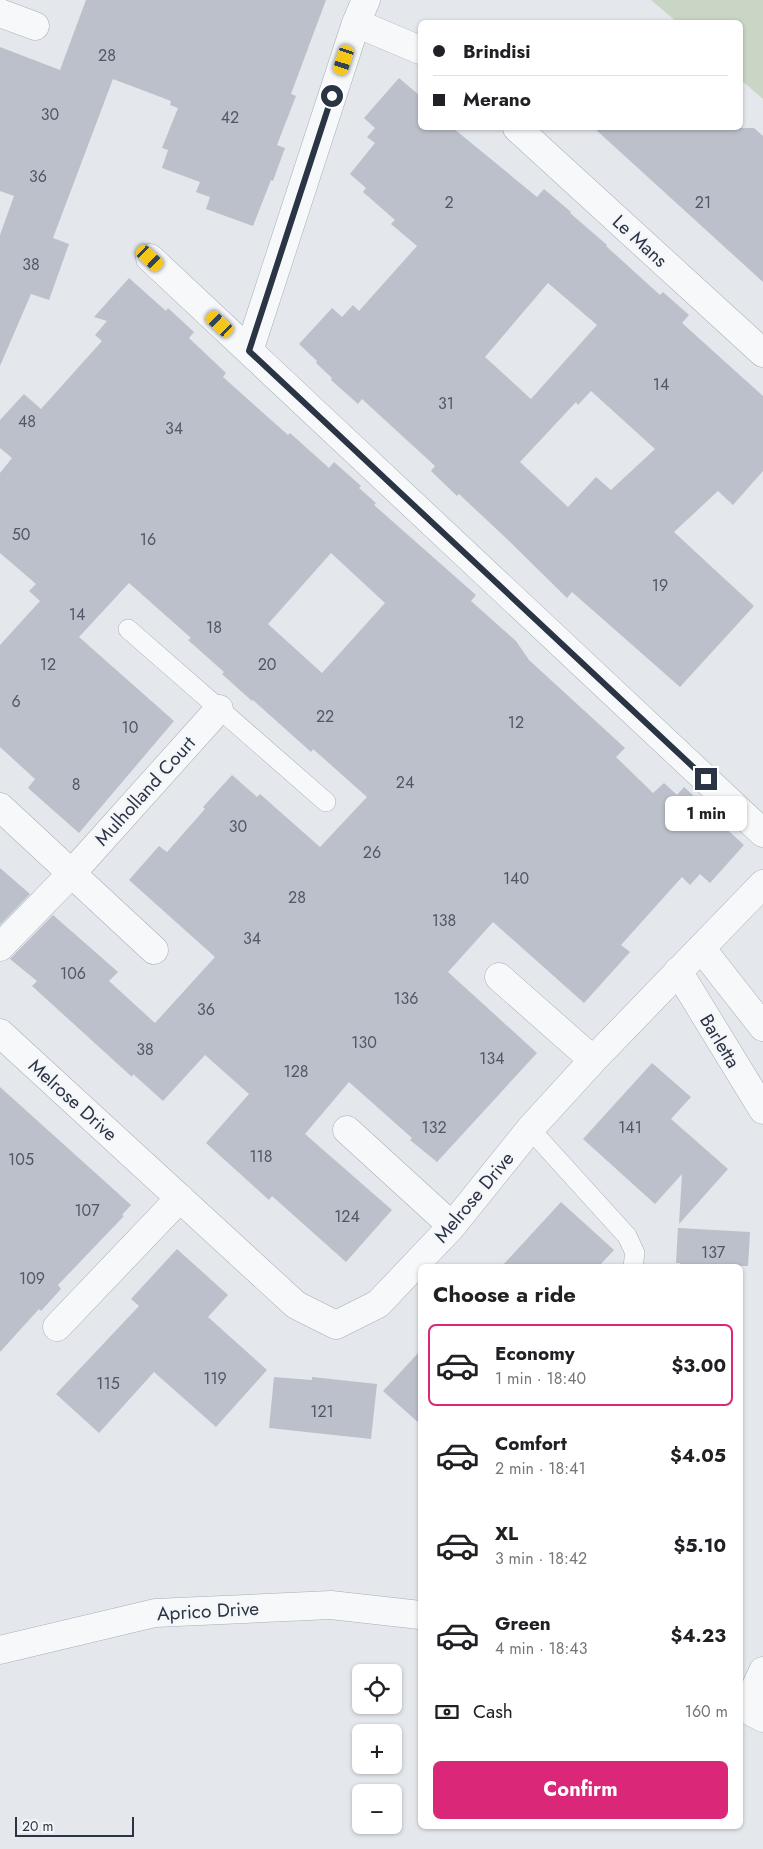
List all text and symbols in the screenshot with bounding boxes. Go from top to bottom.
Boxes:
text: Brindisi [463,38,530,65]
car [332,43,355,77]
house number: 28 [98,44,116,67]
route start [321,85,343,107]
text: Merano [463,86,531,113]
house number: 30 [41,103,59,126]
house number: 42 [221,106,239,129]
house number: 36 [29,165,47,188]
house number: 2 [444,191,454,214]
house number: 21 [695,191,711,214]
street label: Le Mans [607,209,674,274]
car [133,242,166,274]
house number: 38 [22,253,40,276]
car [203,308,236,340]
house number: 14 [653,373,669,396]
house number: 31 [438,392,454,415]
house number: 48 [18,410,36,433]
house number: 34 [165,417,183,440]
house number: 50 [12,523,30,546]
house number: 16 [140,528,156,551]
house number: 19 [652,574,668,597]
house number: 14 [69,603,85,626]
house number: 18 [206,616,222,639]
house number: 12 [40,653,56,676]
house number: 20 [258,653,276,676]
house number: 6 [11,690,21,713]
house number: 22 [316,705,334,728]
house number: 12 [508,711,524,734]
house number: 10 [122,716,138,739]
street label: Mulholland Court [88,730,202,852]
route end [695,768,717,790]
house number: 24 [396,771,414,794]
house number: 8 [72,773,80,796]
callout: 1 min [665,796,747,832]
text: 1 min [686,802,726,825]
house number: 30 [229,815,247,838]
house number: 26 [363,841,381,864]
house number: 140 [503,867,529,890]
house number: 28 [288,886,306,909]
house number: 138 [432,909,456,932]
house number: 34 [243,927,261,950]
house number: 106 [60,962,86,985]
house number: 136 [393,987,419,1010]
house number: 36 [197,998,215,1021]
street label: Barletta [693,1009,747,1073]
house number: 130 [351,1031,377,1054]
house number: 38 [136,1038,154,1061]
house number: 134 [479,1047,505,1070]
street label: Melrose Drive [23,1053,124,1147]
house number: 128 [283,1060,309,1083]
house number: 132 [421,1116,447,1139]
house number: 141 [618,1116,642,1139]
house number: 118 [249,1145,273,1168]
street label: Melrose Drive [428,1145,520,1248]
house number: 105 [8,1148,34,1171]
house number: 107 [74,1199,100,1222]
house number: 124 [334,1205,360,1228]
house number: 137 [701,1241,726,1264]
house number: 109 [19,1267,45,1290]
text: Choose a ride [433,1278,576,1310]
text: Economy [495,1340,575,1367]
icon: car [435,1343,480,1388]
text: $3.00 [671,1352,726,1379]
house number: 119 [203,1367,227,1390]
text: 1 min · 18:40 [495,1367,586,1390]
house number: 115 [96,1372,120,1395]
house number: 121 [310,1400,334,1423]
text: Comfort [495,1430,567,1457]
icon: car [435,1433,480,1478]
text: $4.05 [670,1442,726,1469]
text: 2 min · 18:41 [495,1457,586,1480]
text: XL [495,1520,518,1547]
icon: car [435,1523,480,1568]
text: $5.10 [674,1532,726,1559]
text: 3 min · 18:42 [495,1547,587,1570]
street label: Aprico Drive [156,1595,260,1627]
text: Green [495,1610,551,1637]
icon: car [435,1613,480,1658]
text: $4.23 [671,1622,726,1649]
text: 4 min · 18:43 [495,1637,587,1660]
map controls [352,1664,402,1834]
button: locate [352,1664,402,1714]
icon: cash [433,1698,461,1726]
text: Cash [473,1698,513,1725]
text: 160 m [685,1700,728,1723]
button: + [352,1724,402,1774]
button: Confirm [433,1761,728,1819]
button: − [352,1784,402,1834]
scale bar [15,1814,134,1837]
text: 20 m [22,1816,54,1836]

